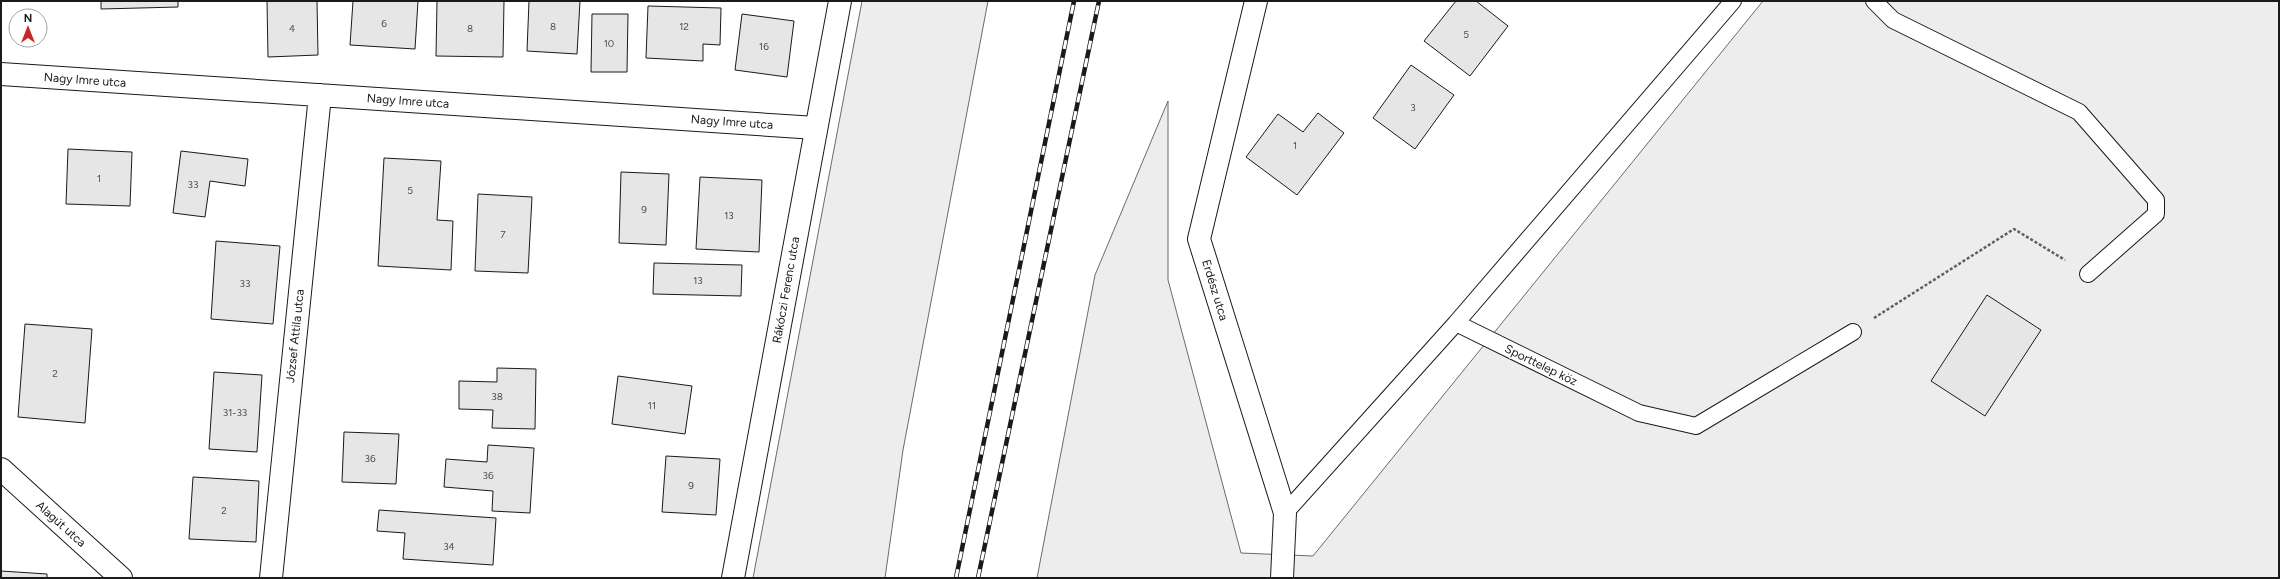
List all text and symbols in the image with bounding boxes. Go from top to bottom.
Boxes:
north arrow [8,8,48,48]
text: N [24,12,32,25]
house number: 6 [381,17,387,30]
house number: 8 [550,20,556,33]
house number: 12 [679,20,689,33]
house number: 4 [289,22,295,35]
house number: 8 [467,22,473,35]
house number: 5 [1463,28,1469,41]
house number: 10 [604,37,614,50]
house number: 16 [759,40,769,53]
street label: Nagy Imre utca [43,70,127,90]
street label: Nagy Imre utca [366,91,450,111]
house number: 3 [1410,101,1416,114]
street label: Nagy Imre utca [690,112,774,132]
house number: 1 [1293,139,1297,152]
house number: 1 [97,172,101,185]
house number: 33 [188,178,198,191]
house number: 5 [407,184,413,197]
house number: 9 [641,203,647,216]
house number: 13 [724,209,734,222]
house number: 7 [500,228,506,241]
street label: Rákóczi Ferenc utca [770,236,802,344]
street label: Erdész utca [1199,258,1231,322]
house number: 13 [693,274,703,287]
house number: 33 [240,277,250,290]
street label: József Attila utca [283,288,307,384]
street label: Sporttelep köz [1502,341,1580,389]
house number: 2 [52,367,58,380]
house number: 38 [491,390,503,403]
house number: 11 [648,399,656,412]
house number: 31-33 [223,406,247,419]
house number: 36 [364,452,376,465]
house number: 36 [482,469,494,482]
house number: 9 [688,479,694,492]
street label: Alagút utca [33,498,89,550]
house number: 2 [221,504,227,517]
house number: 34 [443,540,455,553]

